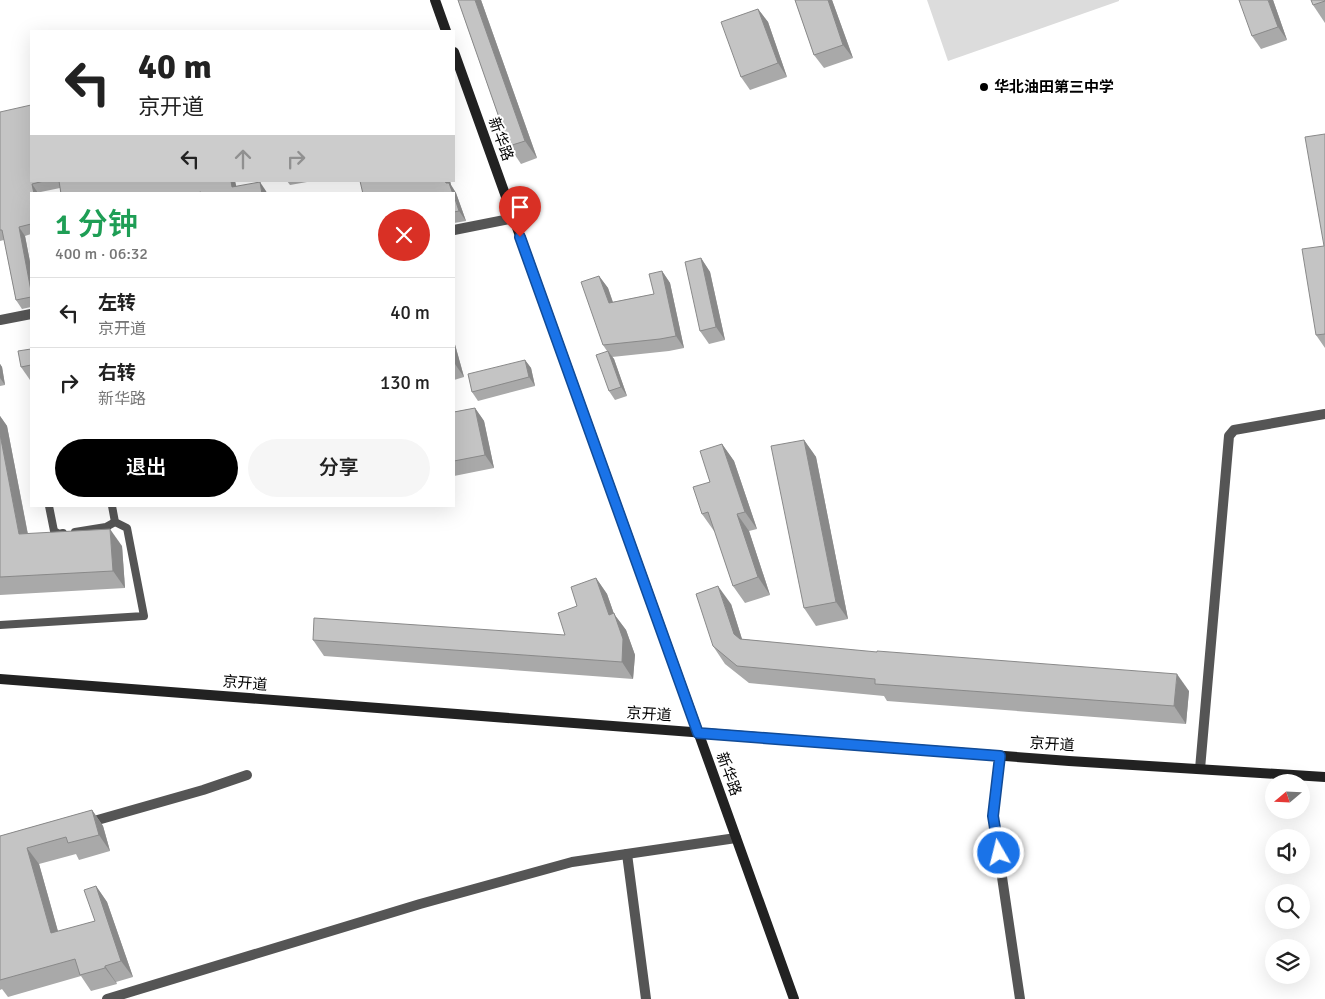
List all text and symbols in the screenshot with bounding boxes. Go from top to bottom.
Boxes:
text: 40 m [138,45,212,88]
icon: left [55,50,120,115]
place label: 华北油田第三中学 [994,78,1114,96]
marker: 华北油田第三中学 [978,81,990,93]
text: 京开道 [138,93,204,120]
street label: 新华路 [485,115,517,163]
icon: left [176,145,204,173]
icon: ahead [229,145,257,173]
icon: right [282,145,310,173]
pin [499,186,541,237]
icon: arrive [506,193,534,221]
text: 1 分钟 [55,206,138,243]
button: close [378,209,430,261]
text: 400 m · 06:32 [55,244,148,264]
text: 左转 [98,291,136,315]
icon: left [55,299,83,327]
text: 40 m [390,301,430,325]
text: 京开道 [98,319,146,339]
text: 右转 [98,361,136,385]
icon: right [55,369,83,397]
text: 130 m [380,371,430,395]
text: 新华路 [98,389,146,409]
button: 退出 [55,439,238,497]
button: 分享 [248,439,430,497]
street label: 京开道 [222,672,268,694]
street label: 京开道 [626,703,672,725]
street label: 京开道 [1029,733,1075,755]
street label: 新华路 [713,750,745,798]
north arrow [1265,774,1310,819]
map controls [1265,774,1310,984]
position arrow [972,826,1024,878]
button: sound [1265,829,1310,874]
button: search [1265,884,1310,929]
button: layers [1265,939,1310,984]

